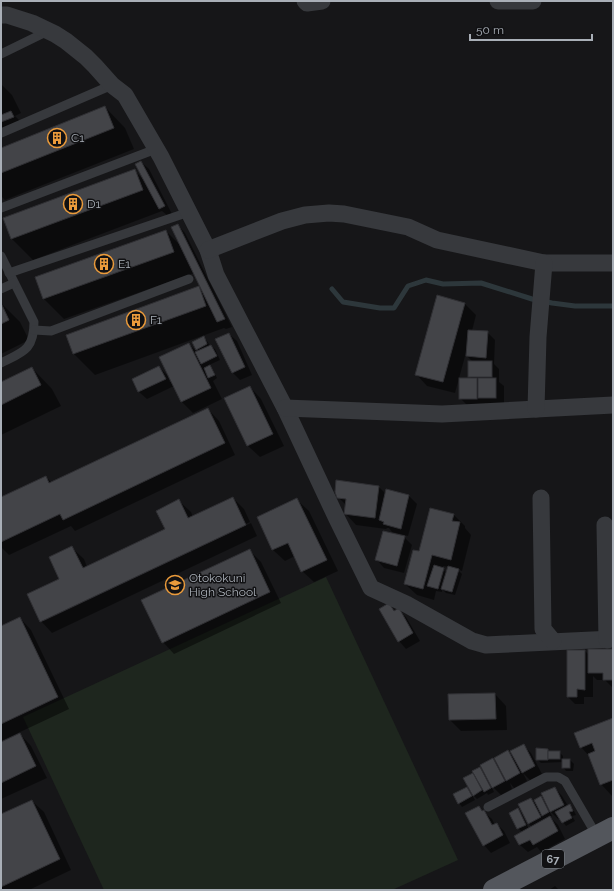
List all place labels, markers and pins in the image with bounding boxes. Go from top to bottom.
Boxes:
building icon: C1 [46,127,68,149]
place label: C1 [71,131,84,145]
building icon: D1 [62,193,84,215]
place label: D1 [87,197,101,211]
building icon: E1 [93,253,115,275]
place label: E1 [118,257,130,271]
building icon: F1 [125,309,147,331]
place label: F1 [150,313,162,327]
place label: Otokokuni High School [189,571,257,599]
school or university icon: Otokokuni High School [164,574,186,596]

